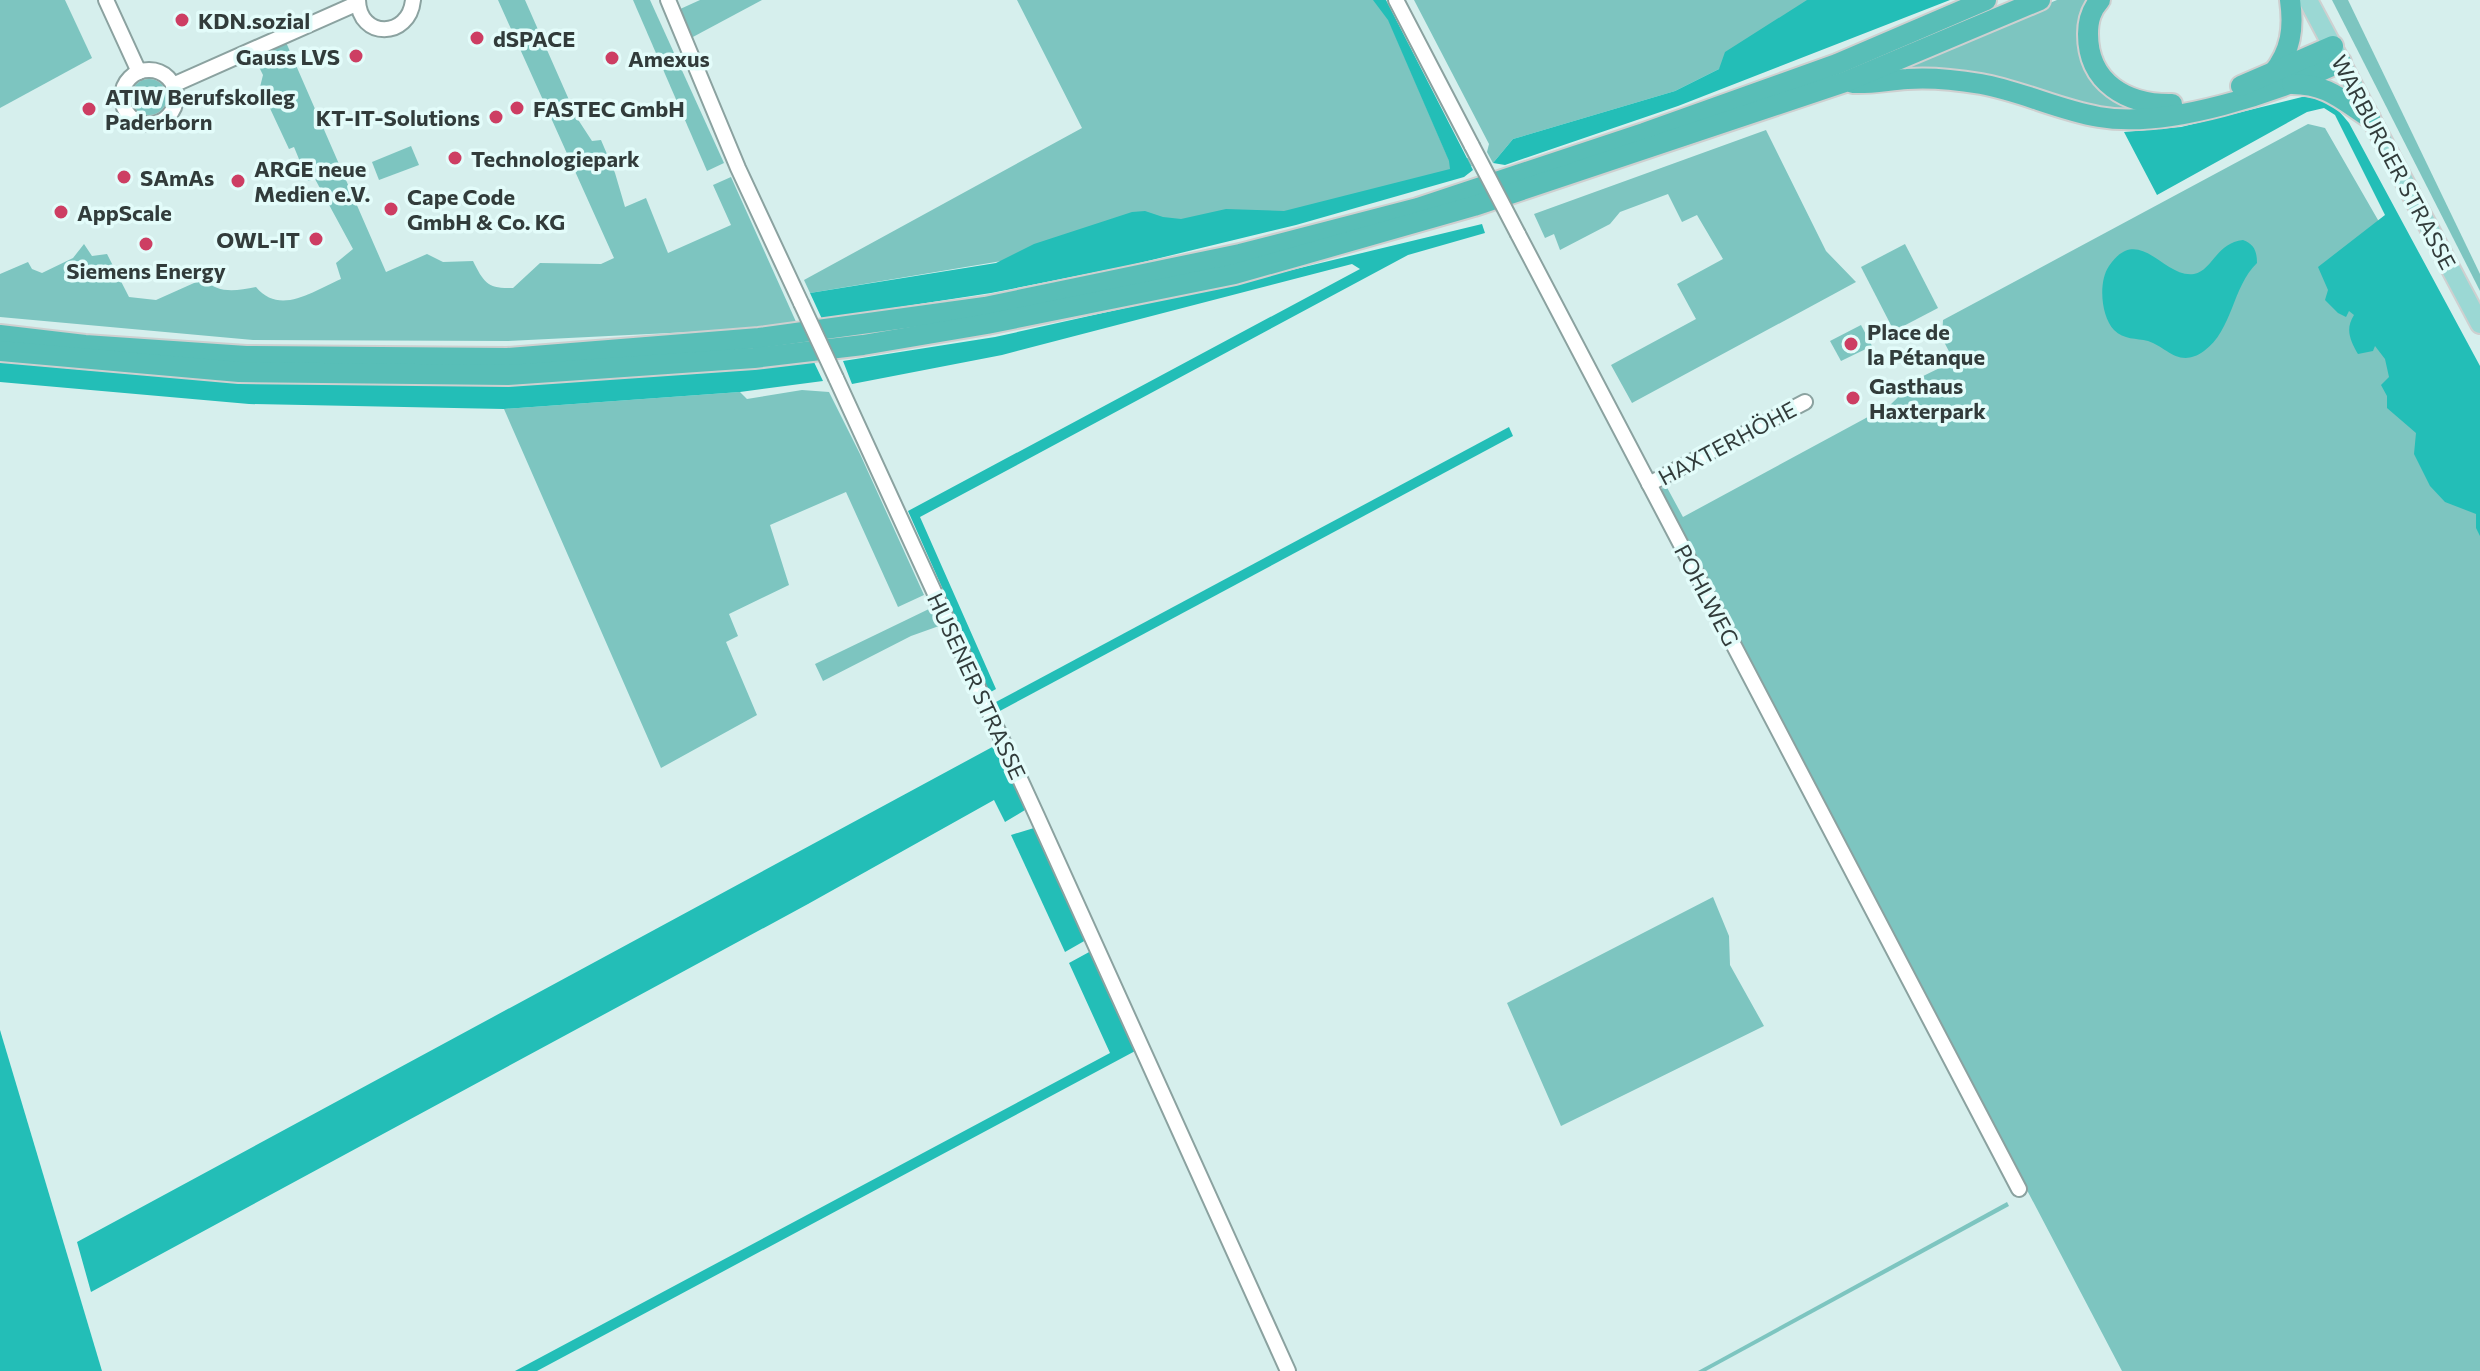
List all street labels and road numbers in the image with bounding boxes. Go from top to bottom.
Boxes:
street label: WARBURGER STRASSE [2326,50,2462,274]
street label: HAXTERHÖHE [1653,395,1801,491]
street label: POHLWEG [1669,540,1745,650]
street label: HUSENER STRASSE [922,588,1032,784]

